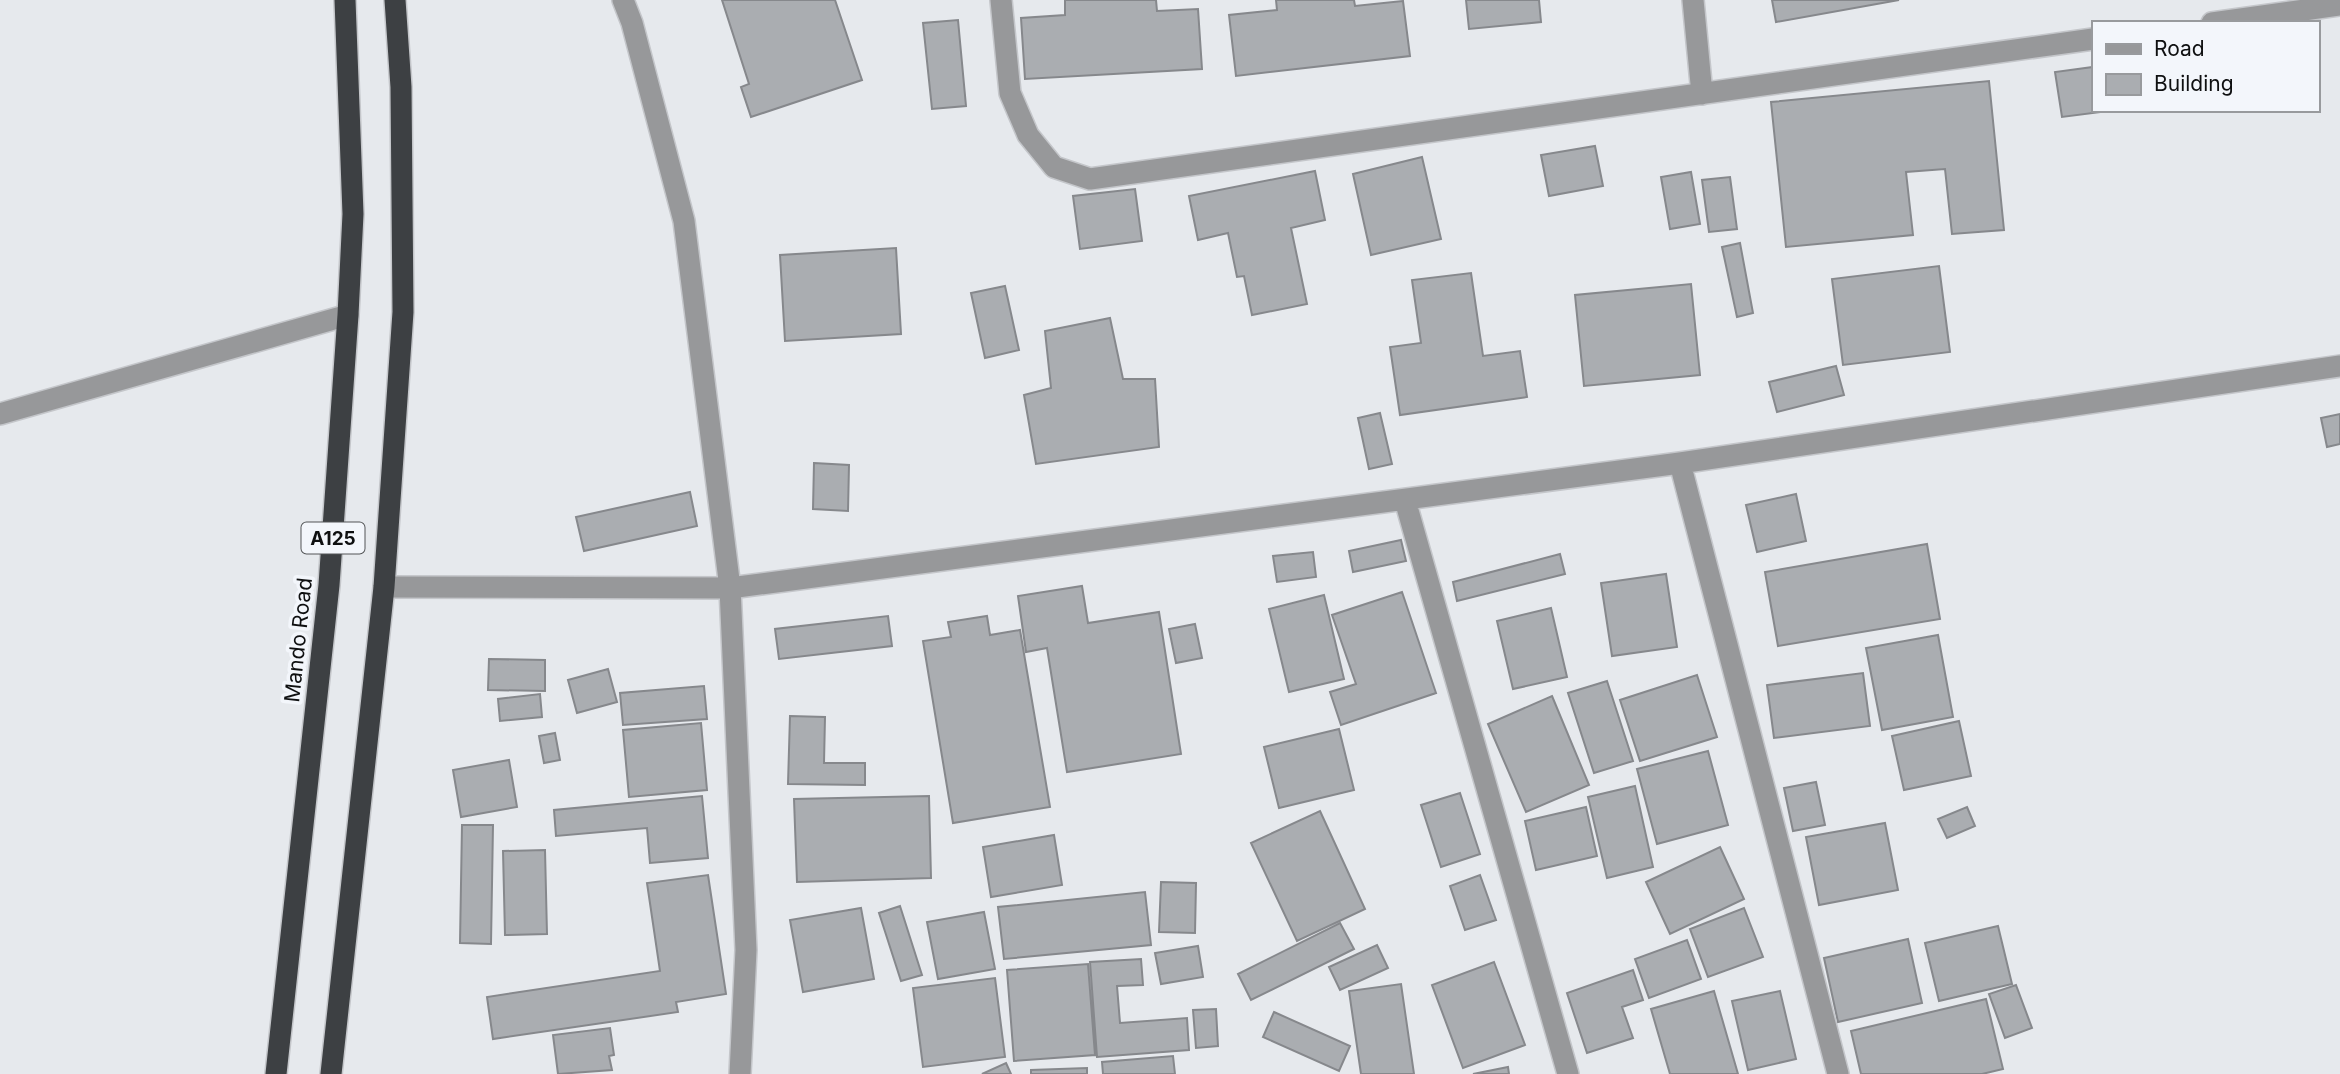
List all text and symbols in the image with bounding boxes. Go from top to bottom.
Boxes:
legend [2092,21,2319,112]
text: Road [2154,36,2205,61]
text: Building [2154,71,2234,96]
road number: A125 [302,523,364,554]
street label: Mando Road [279,576,317,704]

